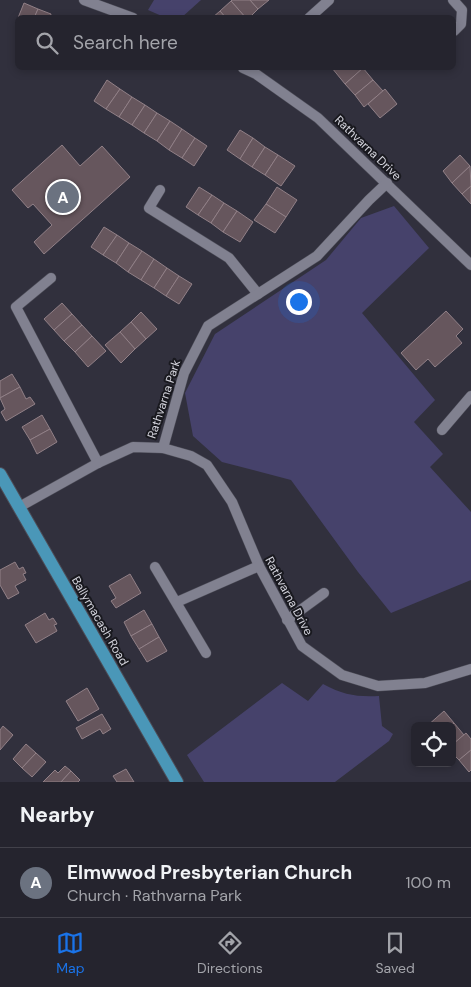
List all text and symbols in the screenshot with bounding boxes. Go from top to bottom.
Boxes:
search box [15,15,456,70]
icon: search [33,29,61,57]
text: Search here [73,30,178,55]
street label: Rathvarna Drive [331,112,405,184]
pin: A [47,178,79,216]
your location [286,289,312,315]
street label: Rathvarna Park [144,357,184,441]
street label: Rathvarna Drive [262,554,317,638]
street label: Ballymacash Road [68,574,132,668]
map controls [411,722,456,767]
button: locate [411,722,456,767]
text: Nearby [20,801,94,829]
text: Elmwwod Presbyterian Church [67,860,352,885]
text: A [30,872,42,893]
text: 100 m [406,872,451,893]
text: Church · Rathvarna Park [67,885,242,906]
tab: Map [56,929,84,977]
tab: Directions [197,929,263,977]
tab: Saved [375,929,415,977]

